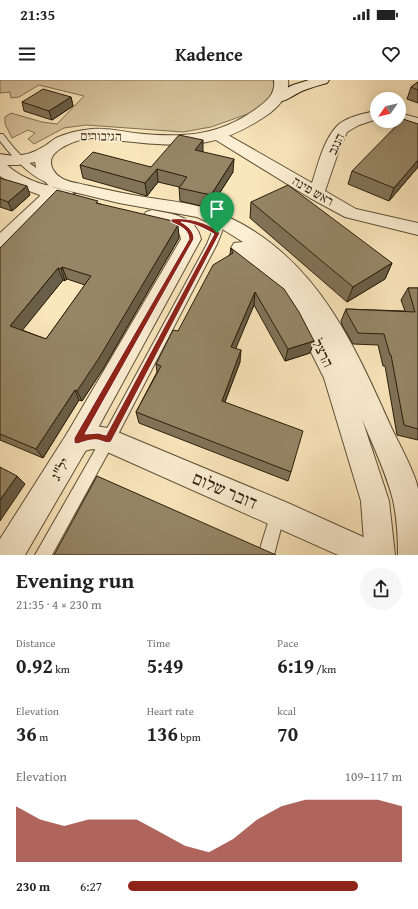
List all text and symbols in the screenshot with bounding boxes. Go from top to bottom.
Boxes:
text: 21:35 [20,4,55,25]
text: Kadence [175,41,243,68]
icon: menu [16,43,38,65]
icon: heart [380,43,402,65]
north arrow [370,92,406,128]
map controls [370,92,406,128]
street label: הגיבורים [80,126,122,146]
street label: הנגב [323,130,349,158]
street label: ראש פינה [289,171,337,211]
pin [200,192,234,233]
icon: arrive [206,198,228,220]
street label: הרצל [307,335,339,371]
street label: יל"ג [45,454,75,484]
street label: דובר שלום [188,464,262,516]
text: Evening run [16,564,134,596]
button: share [360,568,402,610]
text: 21:35 · 4 × 230 m [16,595,102,614]
text: Distance [16,635,55,651]
text: Time [147,635,170,651]
text: Pace [277,635,298,651]
text: 0.92 [16,651,53,680]
text: 5:49 [147,651,183,680]
text: 6:19 [277,651,314,680]
text: km [53,661,70,677]
text: /km [314,661,336,677]
text: Elevation [16,703,59,719]
text: Heart rate [147,703,194,719]
text: kcal [277,703,296,719]
text: 36 [16,719,37,748]
text: 136 [147,719,178,748]
text: 70 [277,719,298,748]
text: m [37,729,48,745]
text: bpm [178,729,201,745]
text: Elevation [16,767,67,786]
text: 109–117 m [345,767,402,786]
text: 230 m [16,877,50,896]
text: 6:27 [80,877,102,896]

